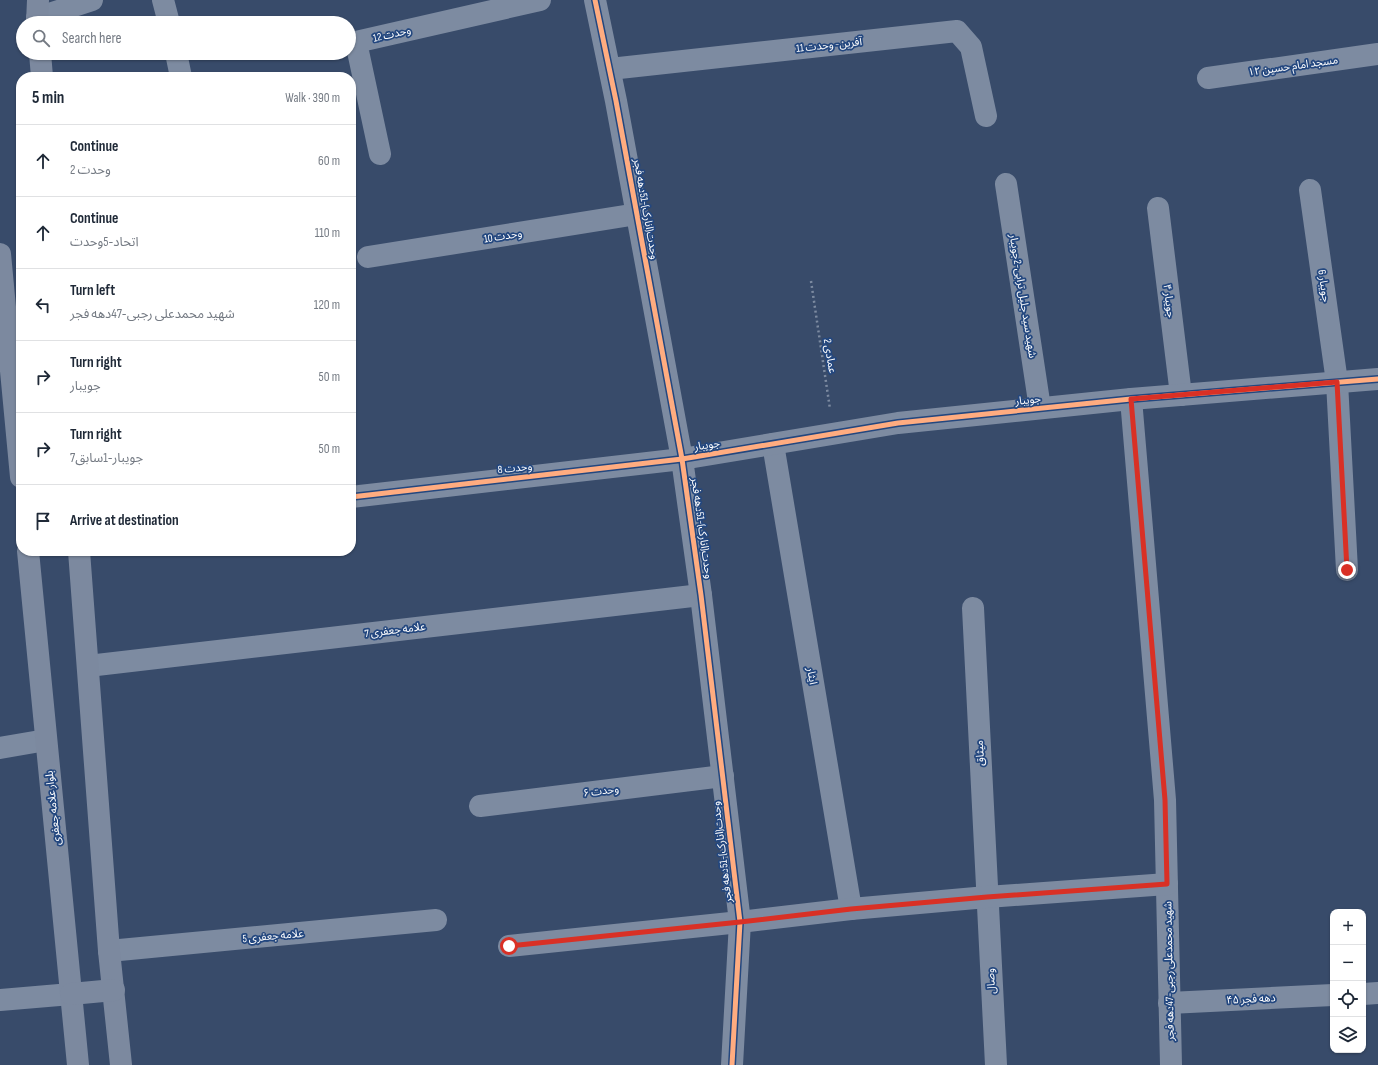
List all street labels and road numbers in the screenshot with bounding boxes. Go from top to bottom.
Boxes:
street label: وحدت 12 [372,23,412,45]
street label: آفرین- وحدت 11 [795,35,863,55]
street label: مسجد امام حسین ۱۲ [1247,53,1339,80]
street label: وحدت(انارک)-51دهه فجر [631,157,661,261]
street label: وحدت 10 [483,227,523,245]
street label: شهید سید جلیل ترابی-2جویبار [1007,232,1039,359]
street label: جویبار 6 [1315,269,1333,304]
street label: جویبار ۴ [1160,283,1178,319]
street label: عمادی 2 [821,338,839,375]
street label: جویبار [1013,392,1042,408]
street label: جویبار [692,436,721,454]
street label: وحدت 8 [497,460,533,476]
street label: وحدت(انارک)-51دهه فجر [688,475,716,580]
street label: علامه جعفری 7 [364,620,427,640]
street label: ایثار [804,665,820,686]
street label: میثاق [973,740,987,766]
street label: بلوار علامه جعفری [43,770,63,846]
street label: وحدت ۶ [582,782,620,800]
street label: وحدت(انارک)-51دهه فجر [709,800,735,905]
street label: شهید محمدعلی رجبی-47دهه فجر [1161,901,1177,1042]
street label: علامه جعفری 5 [242,927,305,945]
street label: وصال [984,968,998,994]
street label: دهه فجر ۴۵ [1226,991,1276,1007]

